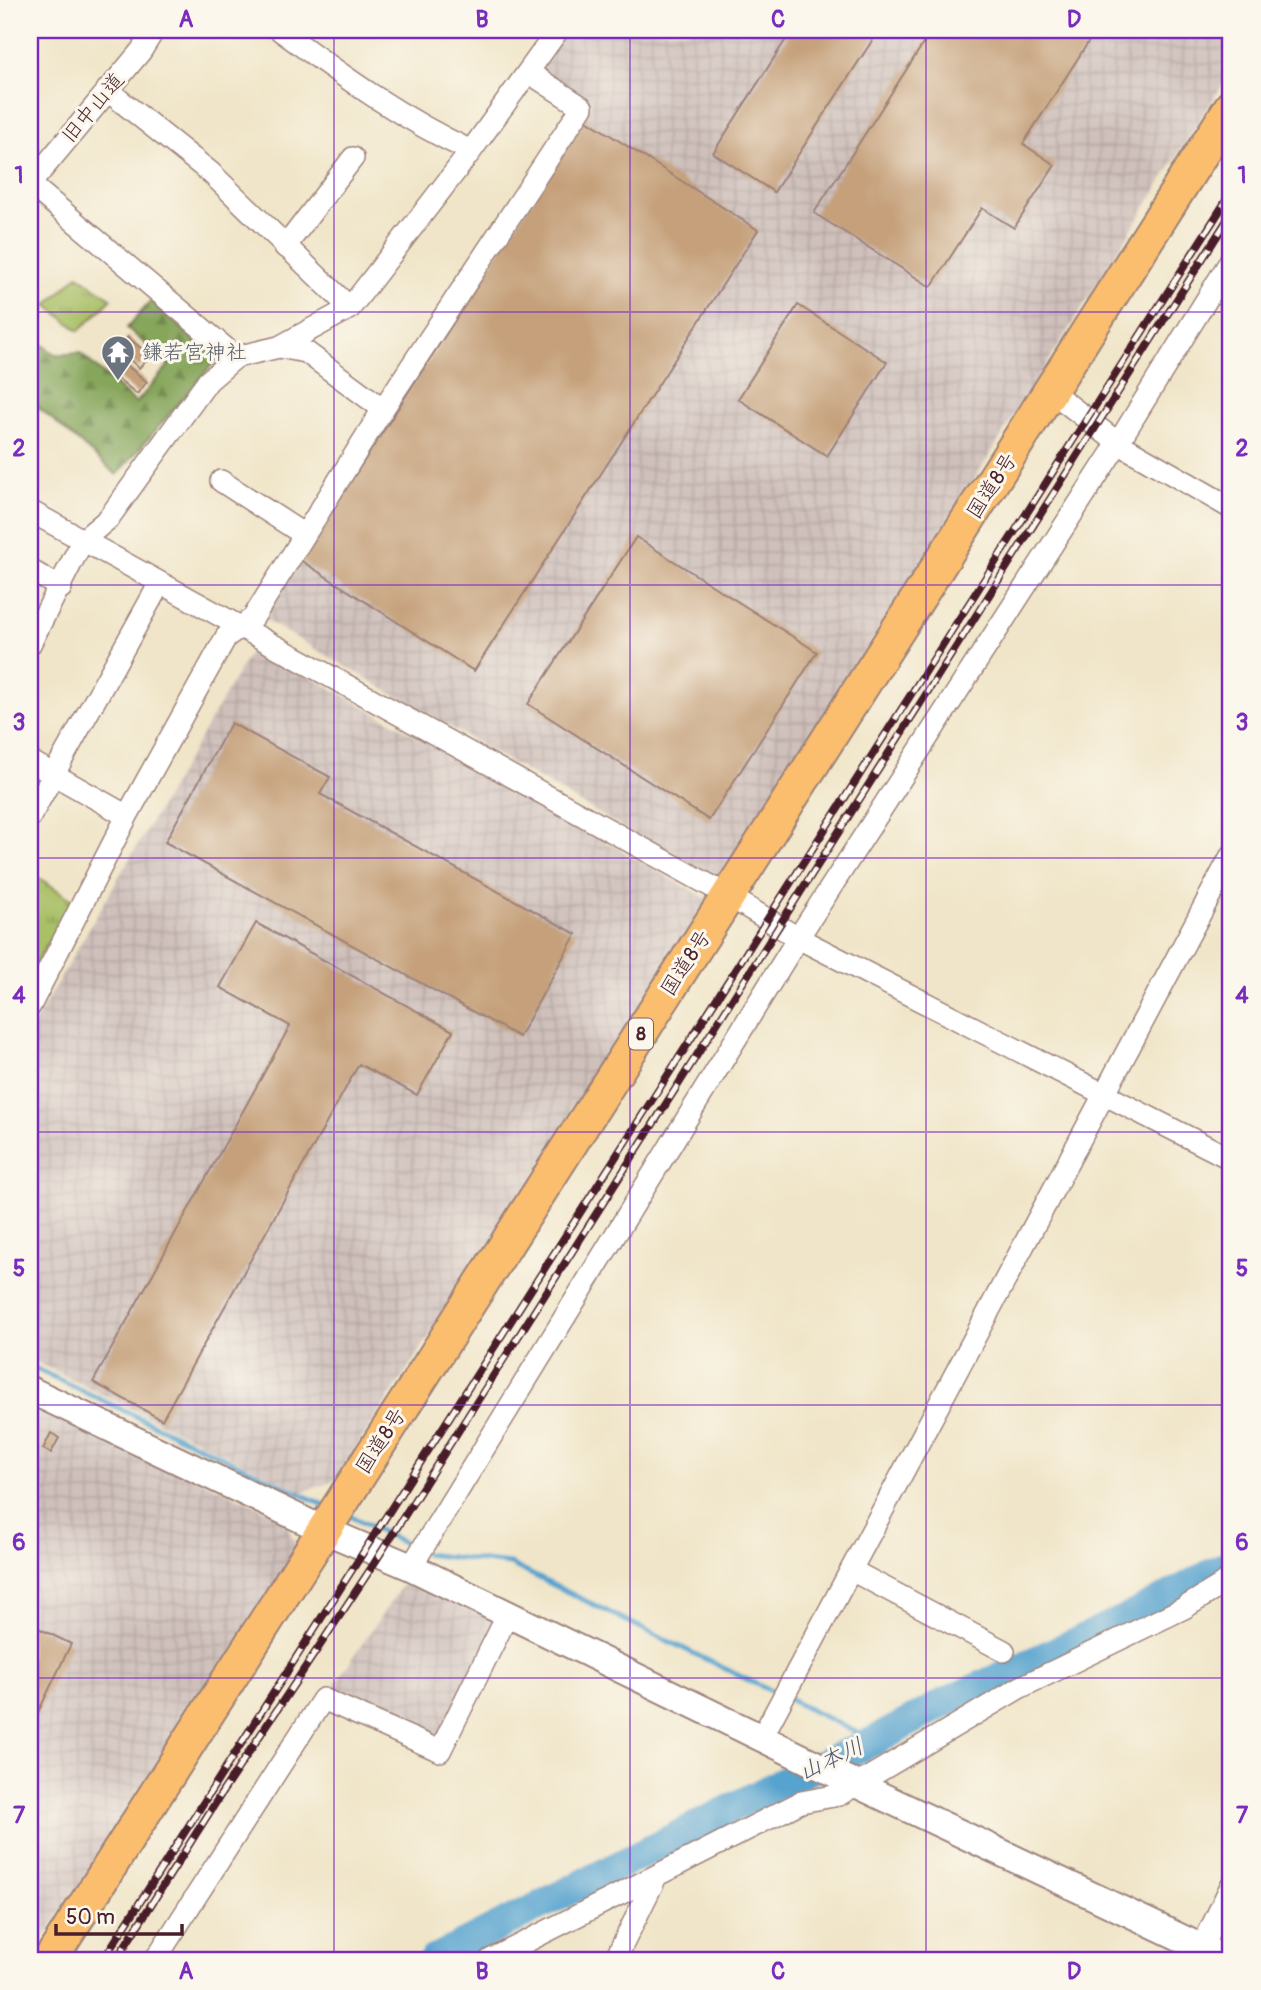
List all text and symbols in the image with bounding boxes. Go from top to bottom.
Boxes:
text: A [179,5,194,34]
text: B [475,5,489,34]
text: C [771,5,785,34]
text: D [1067,5,1081,34]
street label: 旧中山道 [56,67,130,149]
text: 1 [15,161,24,190]
text: 1 [1238,161,1247,190]
temple icon: 鎌若宮神社 [99,333,137,382]
place label: 鎌若宮神社 [142,339,247,366]
text: 2 [13,434,26,463]
text: 2 [1236,434,1249,463]
street label: 国道8号 [961,448,1023,524]
text: 3 [13,708,25,737]
text: 3 [1236,708,1248,737]
street label: 国道8号 [655,925,717,1001]
text: 4 [12,981,26,1010]
text: 4 [1235,981,1249,1010]
road number: 8 [629,1018,653,1050]
text: 5 [13,1254,25,1283]
text: 5 [1236,1254,1248,1283]
street label: 国道8号 [350,1403,412,1479]
text: 6 [12,1528,26,1557]
text: 6 [1235,1528,1249,1557]
water label: 山本川 [794,1731,868,1787]
text: 7 [13,1801,26,1830]
text: 7 [1236,1801,1249,1830]
scale bar [56,1892,182,1936]
text: 50 m [66,1904,115,1931]
text: A [179,1957,194,1986]
text: B [475,1957,489,1986]
text: C [771,1957,785,1986]
text: D [1067,1957,1081,1986]

